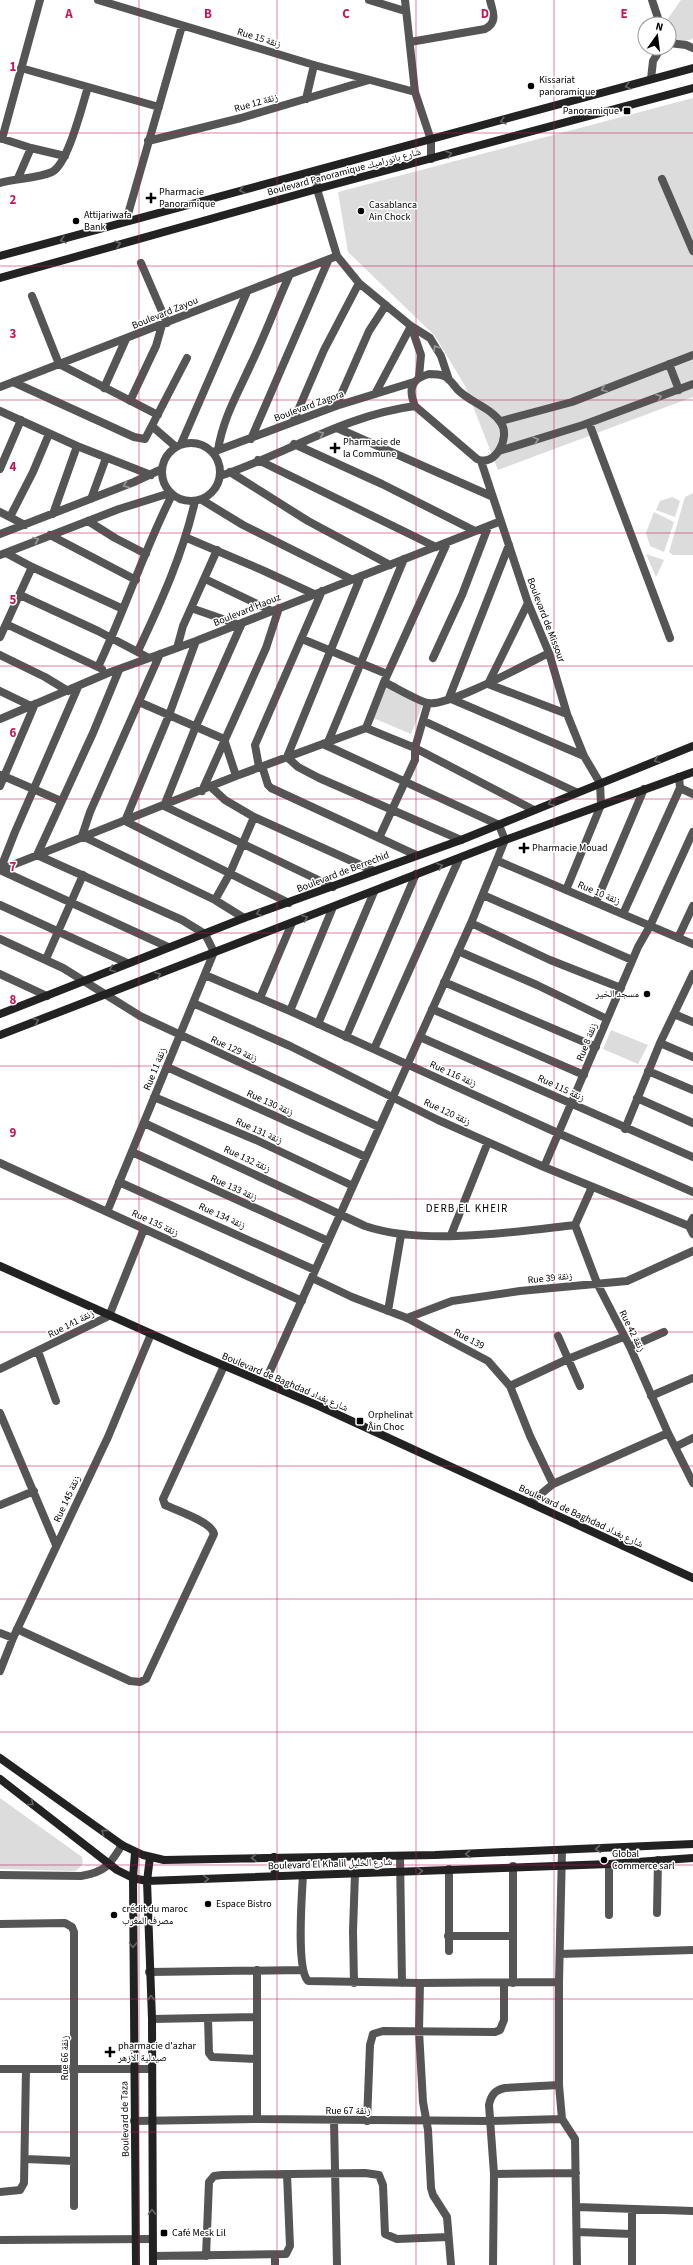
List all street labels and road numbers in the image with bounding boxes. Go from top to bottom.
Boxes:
street label: Rue 15 زنقة [235,25,283,51]
street label: Rue 12 زنقة [232,90,280,116]
street label: Boulevard Panoramique شارع بانوراميك [266,145,423,199]
street label: Boulevard Zayou [130,293,200,333]
street label: Boulevard Zagora [272,387,346,425]
street label: Boulevard de Missour [523,576,569,665]
street label: Boulevard Haouz [211,590,283,630]
street label: Boulevard de Berrechid [295,848,391,896]
street label: Rue 10 زنقة [576,878,623,908]
street label: Rue 8 زنقة [573,1021,601,1063]
street label: Rue 129 زنقة [208,1032,260,1066]
street label: Rue 11 زنقة [140,1045,170,1092]
street label: Rue 116 زنقة [427,1057,479,1091]
street label: Rue 115 زنقة [535,1071,587,1105]
street label: Rue 130 زنقة [244,1086,296,1120]
street label: Rue 120 زنقة [421,1095,473,1129]
street label: Rue 131 زنقة [233,1114,285,1148]
street label: Rue 132 زنقة [221,1142,273,1176]
street label: Rue 133 زنقة [208,1171,260,1205]
street label: Rue 134 زنقة [196,1199,248,1233]
street label: Rue 135 زنقة [129,1206,181,1240]
street label: Rue 39 زنقة [527,1269,573,1287]
street label: Rue 141 زنقة [46,1306,97,1342]
street label: Rue 42 زنقة [616,1308,649,1354]
street label: Rue 139 [451,1325,487,1353]
street label: Boulevard de Baghdad شارع بغداد [220,1349,351,1415]
street label: Rue 145 زنقة [50,1473,84,1525]
street label: Boulevard de Baghdad شارع بغداد [516,1481,646,1551]
street label: Boulevard El Khalil شارع الخليل [268,1855,393,1873]
street label: Rue 66 زنقة [58,2035,72,2081]
street label: Boulevard de Taza [117,2081,133,2157]
street label: Rue 67 زنقة [325,2104,371,2118]

